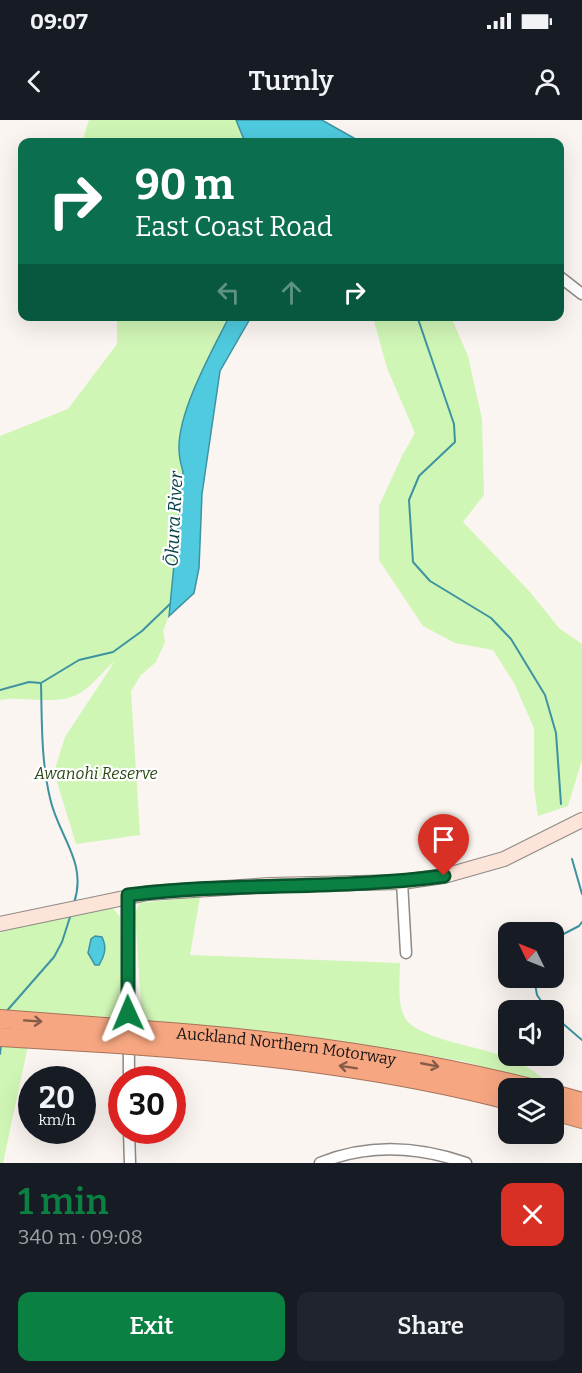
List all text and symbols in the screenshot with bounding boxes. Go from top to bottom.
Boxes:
text: 09:07 [30,8,88,35]
icon: back [18,65,51,98]
text: Turnly [249,65,333,97]
icon: person [531,65,564,98]
text: 90 m [135,160,234,210]
icon: right [36,162,114,240]
text: East Coast Road [135,211,333,243]
icon: left [212,276,245,309]
icon: ahead [275,276,308,309]
icon: right [338,276,371,309]
water label: Ōkura River [161,470,188,567]
park label: Awanohi Reserve [33,764,158,783]
pin [418,814,469,876]
icon: arrive [427,823,460,856]
north arrow [498,922,564,988]
map controls [498,922,564,1144]
position arrow [96,981,160,1045]
button: sound [498,1000,564,1066]
one-way arrow [22,1016,42,1027]
street label: Auckland Northern Motorway [176,1023,398,1069]
one-way arrow [420,1060,439,1071]
one-way arrow [339,1062,359,1073]
speed limit sign: 30 [108,1066,186,1144]
button: layers [498,1078,564,1144]
text: 20 [39,1080,75,1116]
text: km/h [38,1111,76,1129]
text: 1 min [18,1180,109,1224]
button: close [501,1183,564,1246]
text: 340 m · 09:08 [18,1225,143,1249]
button: Exit [18,1292,285,1361]
button: Share [297,1292,564,1361]

